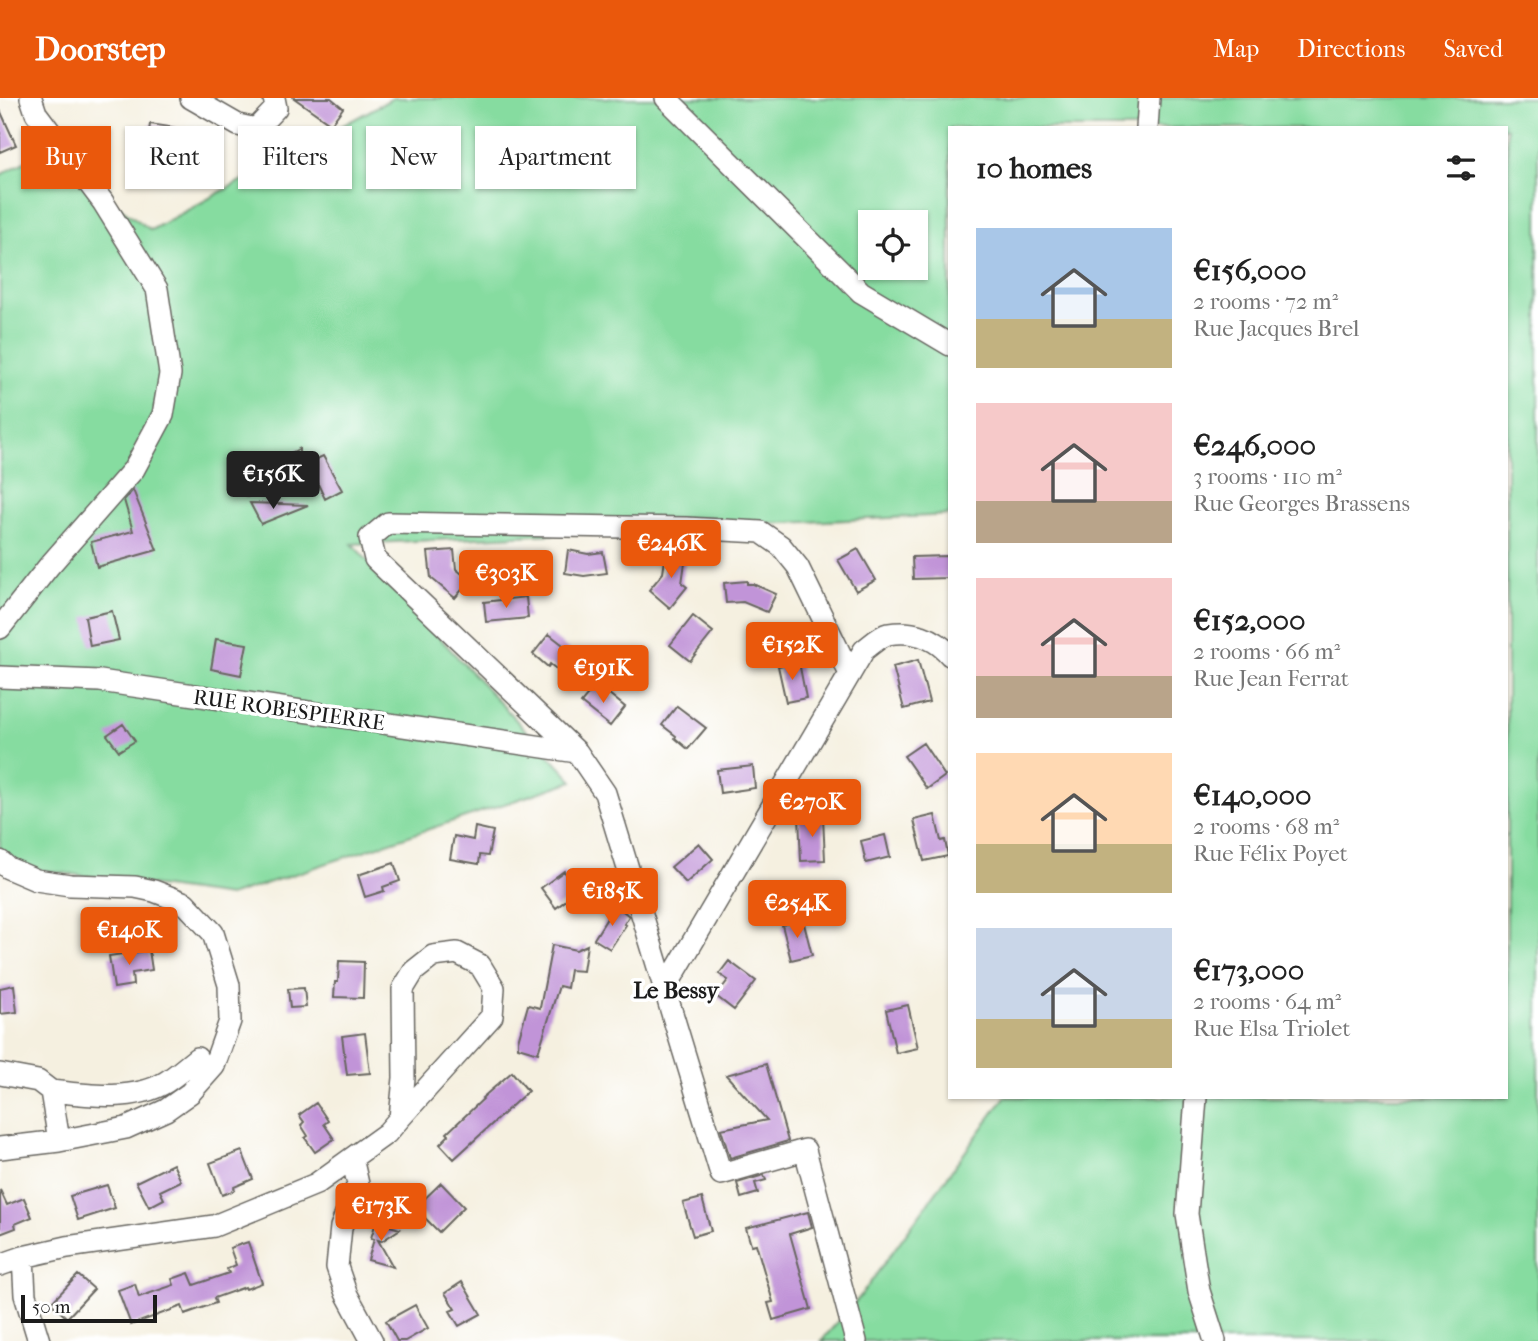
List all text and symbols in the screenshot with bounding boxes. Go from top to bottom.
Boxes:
text: Doorstep [35,30,166,69]
text: Map [1213,35,1259,63]
text: Directions [1297,35,1405,63]
text: Saved [1443,35,1503,63]
chip: Buy [21,126,111,189]
chip: Rent [125,126,224,189]
chip: Filters [238,126,352,189]
chip: New [366,126,461,189]
chip: Apartment [475,126,636,189]
icon: filters [1442,149,1480,187]
text: 10 homes [976,151,1092,186]
map controls [858,210,928,280]
button: locate [858,210,928,280]
text: €156,000 [1193,253,1307,288]
icon: home [1032,256,1116,340]
text: 2 rooms · 72 m² [1193,288,1338,315]
text: Rue Jacques Brel [1193,315,1359,342]
text: €246,000 [1193,428,1316,463]
icon: home [1032,431,1116,515]
pin: €156K [224,452,322,511]
text: €156K [243,460,303,487]
text: 3 rooms · 110 m² [1193,463,1342,490]
text: Rue Georges Brassens [1193,490,1410,517]
pin: €246K [622,520,720,580]
text: €246K [637,529,705,556]
pin: €303K [457,550,555,610]
text: €303K [475,559,537,586]
text: €152,000 [1193,603,1306,638]
icon: home [1032,606,1116,690]
pin: €152K [743,622,841,682]
text: €152K [762,631,822,658]
text: 2 rooms · 66 m² [1193,638,1340,665]
pin: €191K [554,646,652,705]
text: €191K [574,654,632,681]
text: Rue Jean Ferrat [1193,665,1349,692]
street label: RUE ROBESPIERRE [192,685,386,735]
text: €140,000 [1193,778,1312,813]
pin: €270K [763,780,861,839]
icon: home [1032,781,1116,865]
text: €270K [779,788,845,815]
text: 2 rooms · 68 m² [1193,813,1339,840]
text: Rue Félix Poyet [1193,840,1348,867]
pin: €185K [563,868,661,928]
text: €185K [582,877,642,904]
pin: €254K [748,880,846,940]
text: €254K [764,889,830,916]
pin: €140K [80,908,178,967]
text: €140K [97,916,161,943]
text: €173,000 [1193,953,1304,988]
icon: home [1032,956,1116,1040]
district label: Le Bessy [633,977,721,1004]
text: 2 rooms · 64 m² [1193,988,1341,1015]
text: Rue Elsa Triolet [1193,1015,1351,1042]
pin: €173K [332,1184,430,1243]
text: €173K [351,1192,411,1219]
scale bar [21,1292,158,1324]
text: 50 m [32,1296,71,1318]

